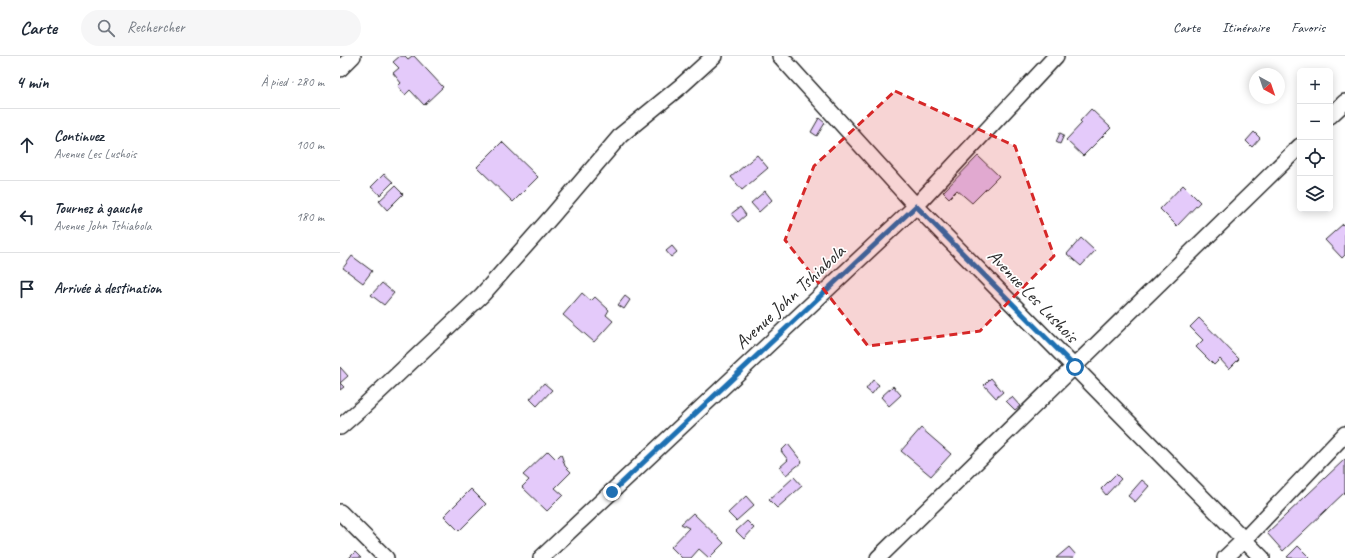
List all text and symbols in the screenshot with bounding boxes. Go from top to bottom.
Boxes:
search box [81,10,361,46]
text: Carte [20,16,57,40]
icon: search [95,17,117,39]
text: Rechercher [127,18,185,37]
text: Carte [1173,19,1200,36]
text: Itinéraire [1222,19,1269,36]
text: Favoris [1291,19,1325,36]
north arrow [1249,68,1285,104]
map controls [1297,68,1333,212]
button: + [1297,68,1333,104]
text: 4 min [16,72,49,93]
text: À pied · 280 m [261,74,324,90]
button: − [1297,104,1333,140]
text: Continuez [54,127,104,146]
icon: ahead [16,134,38,156]
text: 100 m [296,137,324,153]
button: locate [1297,140,1333,176]
text: Avenue Les Lushois [54,146,137,162]
button: layers [1297,176,1333,212]
text: Tournez à gauche [54,199,141,218]
icon: left [16,206,38,228]
text: 180 m [296,209,324,225]
text: Avenue John Tshiabola [54,218,151,234]
street label: Avenue John Tshiabola [730,239,851,354]
street label: Avenue Les Lushois [982,244,1085,349]
icon: arrive [16,278,38,300]
text: Arrivée à destination [54,279,162,298]
route start [1066,358,1084,376]
route end [603,483,621,501]

